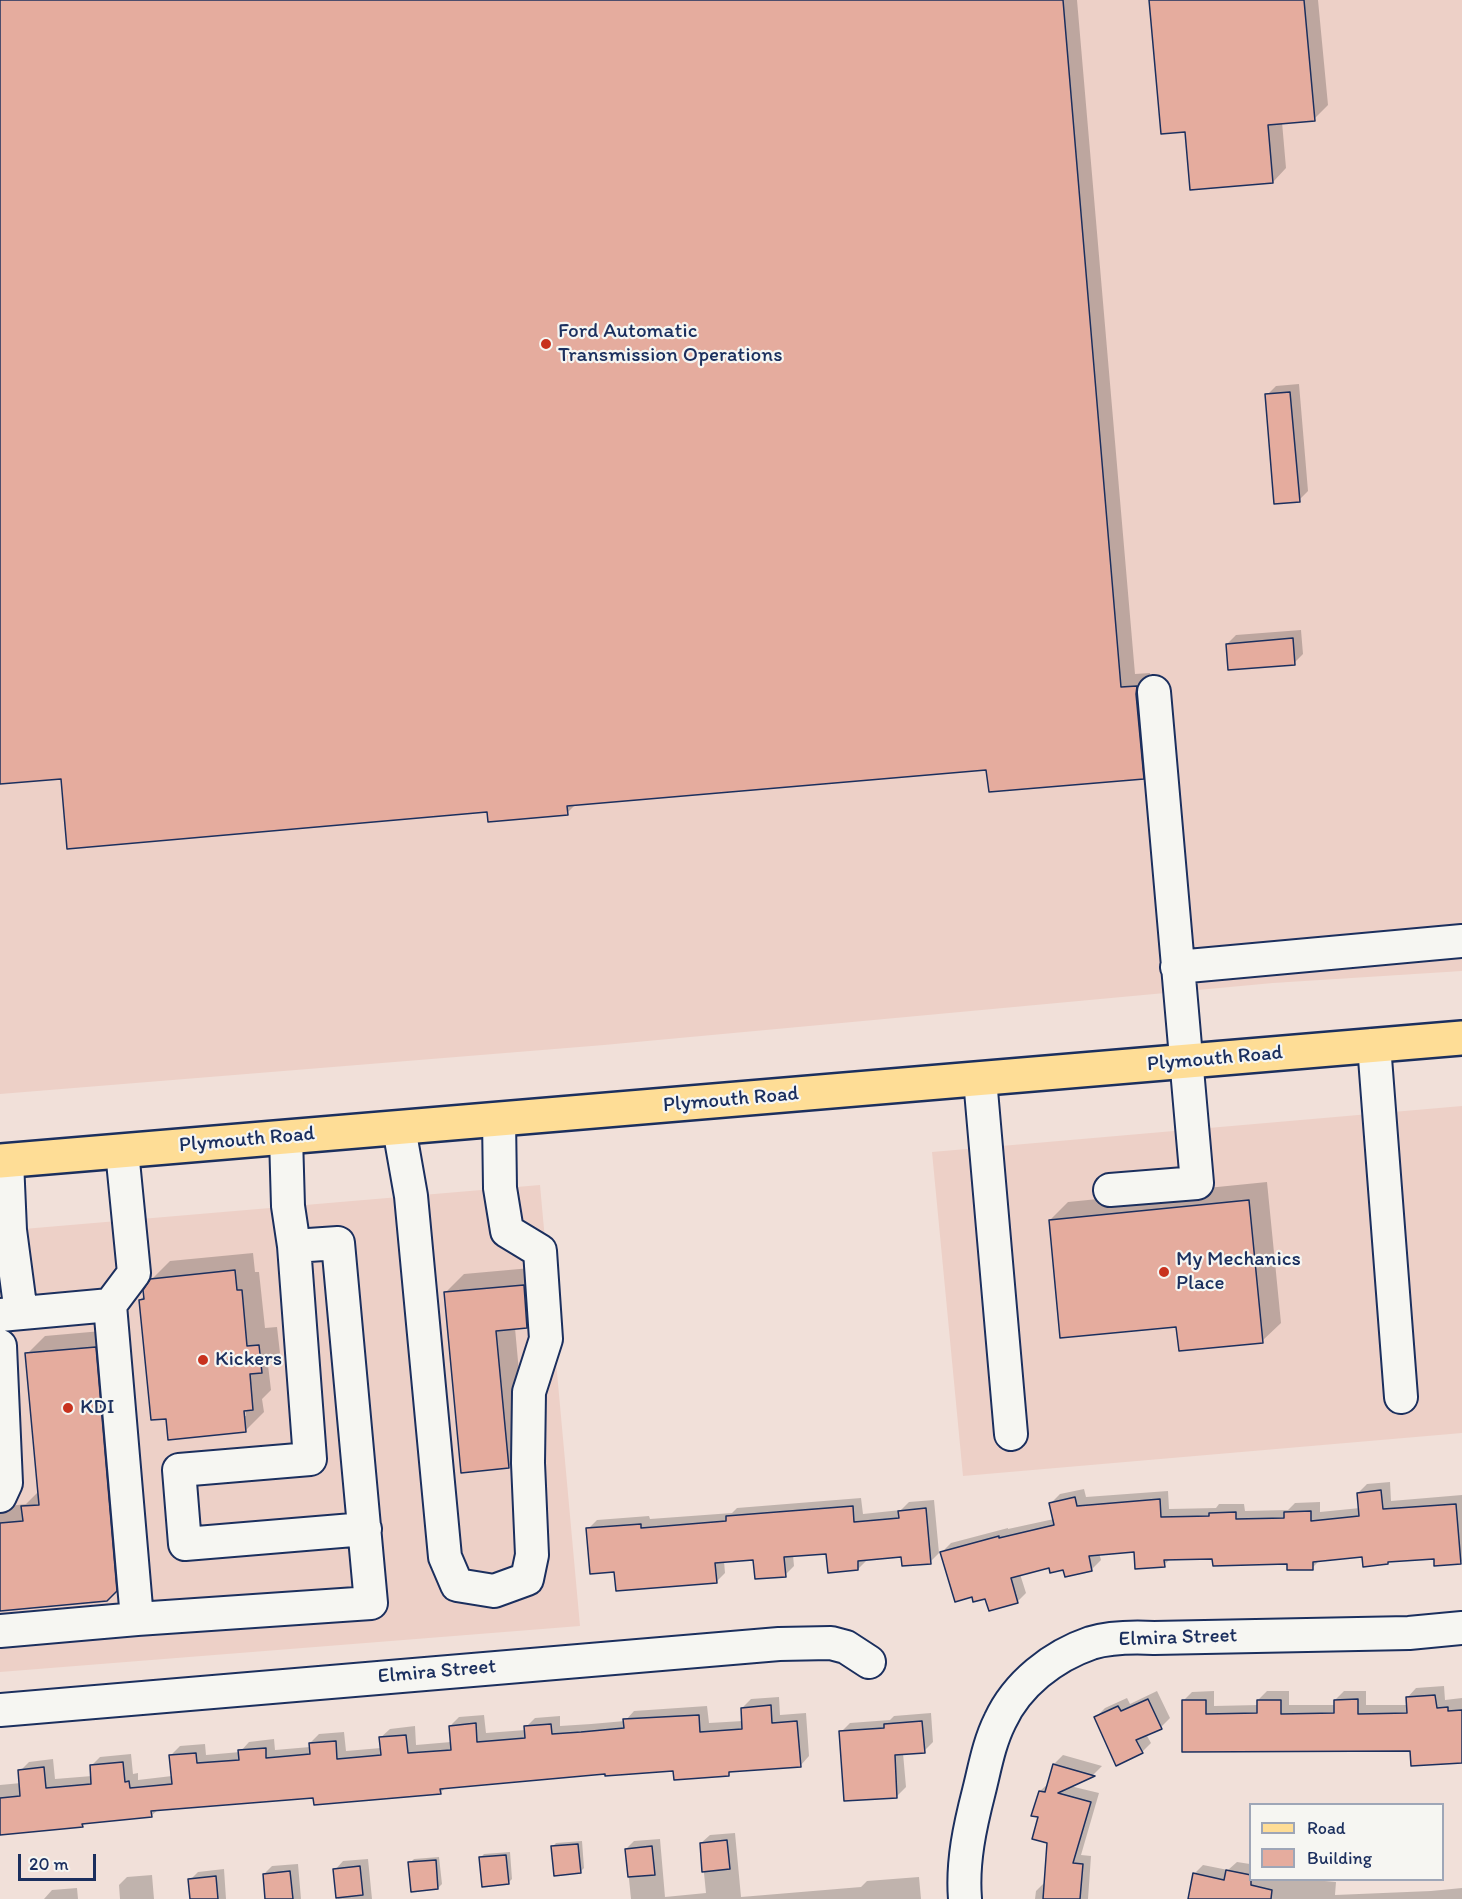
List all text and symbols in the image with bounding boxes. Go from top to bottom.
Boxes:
place label: Ford Automatic Transmission Operations [558,319,782,369]
marker: Ford Automatic Transmission Operations [539,337,553,351]
street label: Plymouth Road [1146,1041,1284,1077]
street label: Plymouth Road [662,1082,800,1118]
street label: Plymouth Road [178,1122,316,1158]
place label: My Mechanics Place [1176,1247,1301,1297]
marker: My Mechanics Place [1157,1265,1171,1279]
place label: Kickers [215,1347,282,1373]
marker: Kickers [196,1353,210,1367]
place label: KDI [80,1395,115,1421]
marker: KDI [61,1401,75,1415]
street label: Elmira Street [1118,1623,1238,1653]
street label: Elmira Street [377,1654,497,1690]
legend [1249,1803,1444,1881]
text: Road [1307,1817,1346,1839]
scale bar [21,1842,99,1880]
text: Building [1307,1847,1372,1869]
text: 20 m [29,1853,69,1875]

